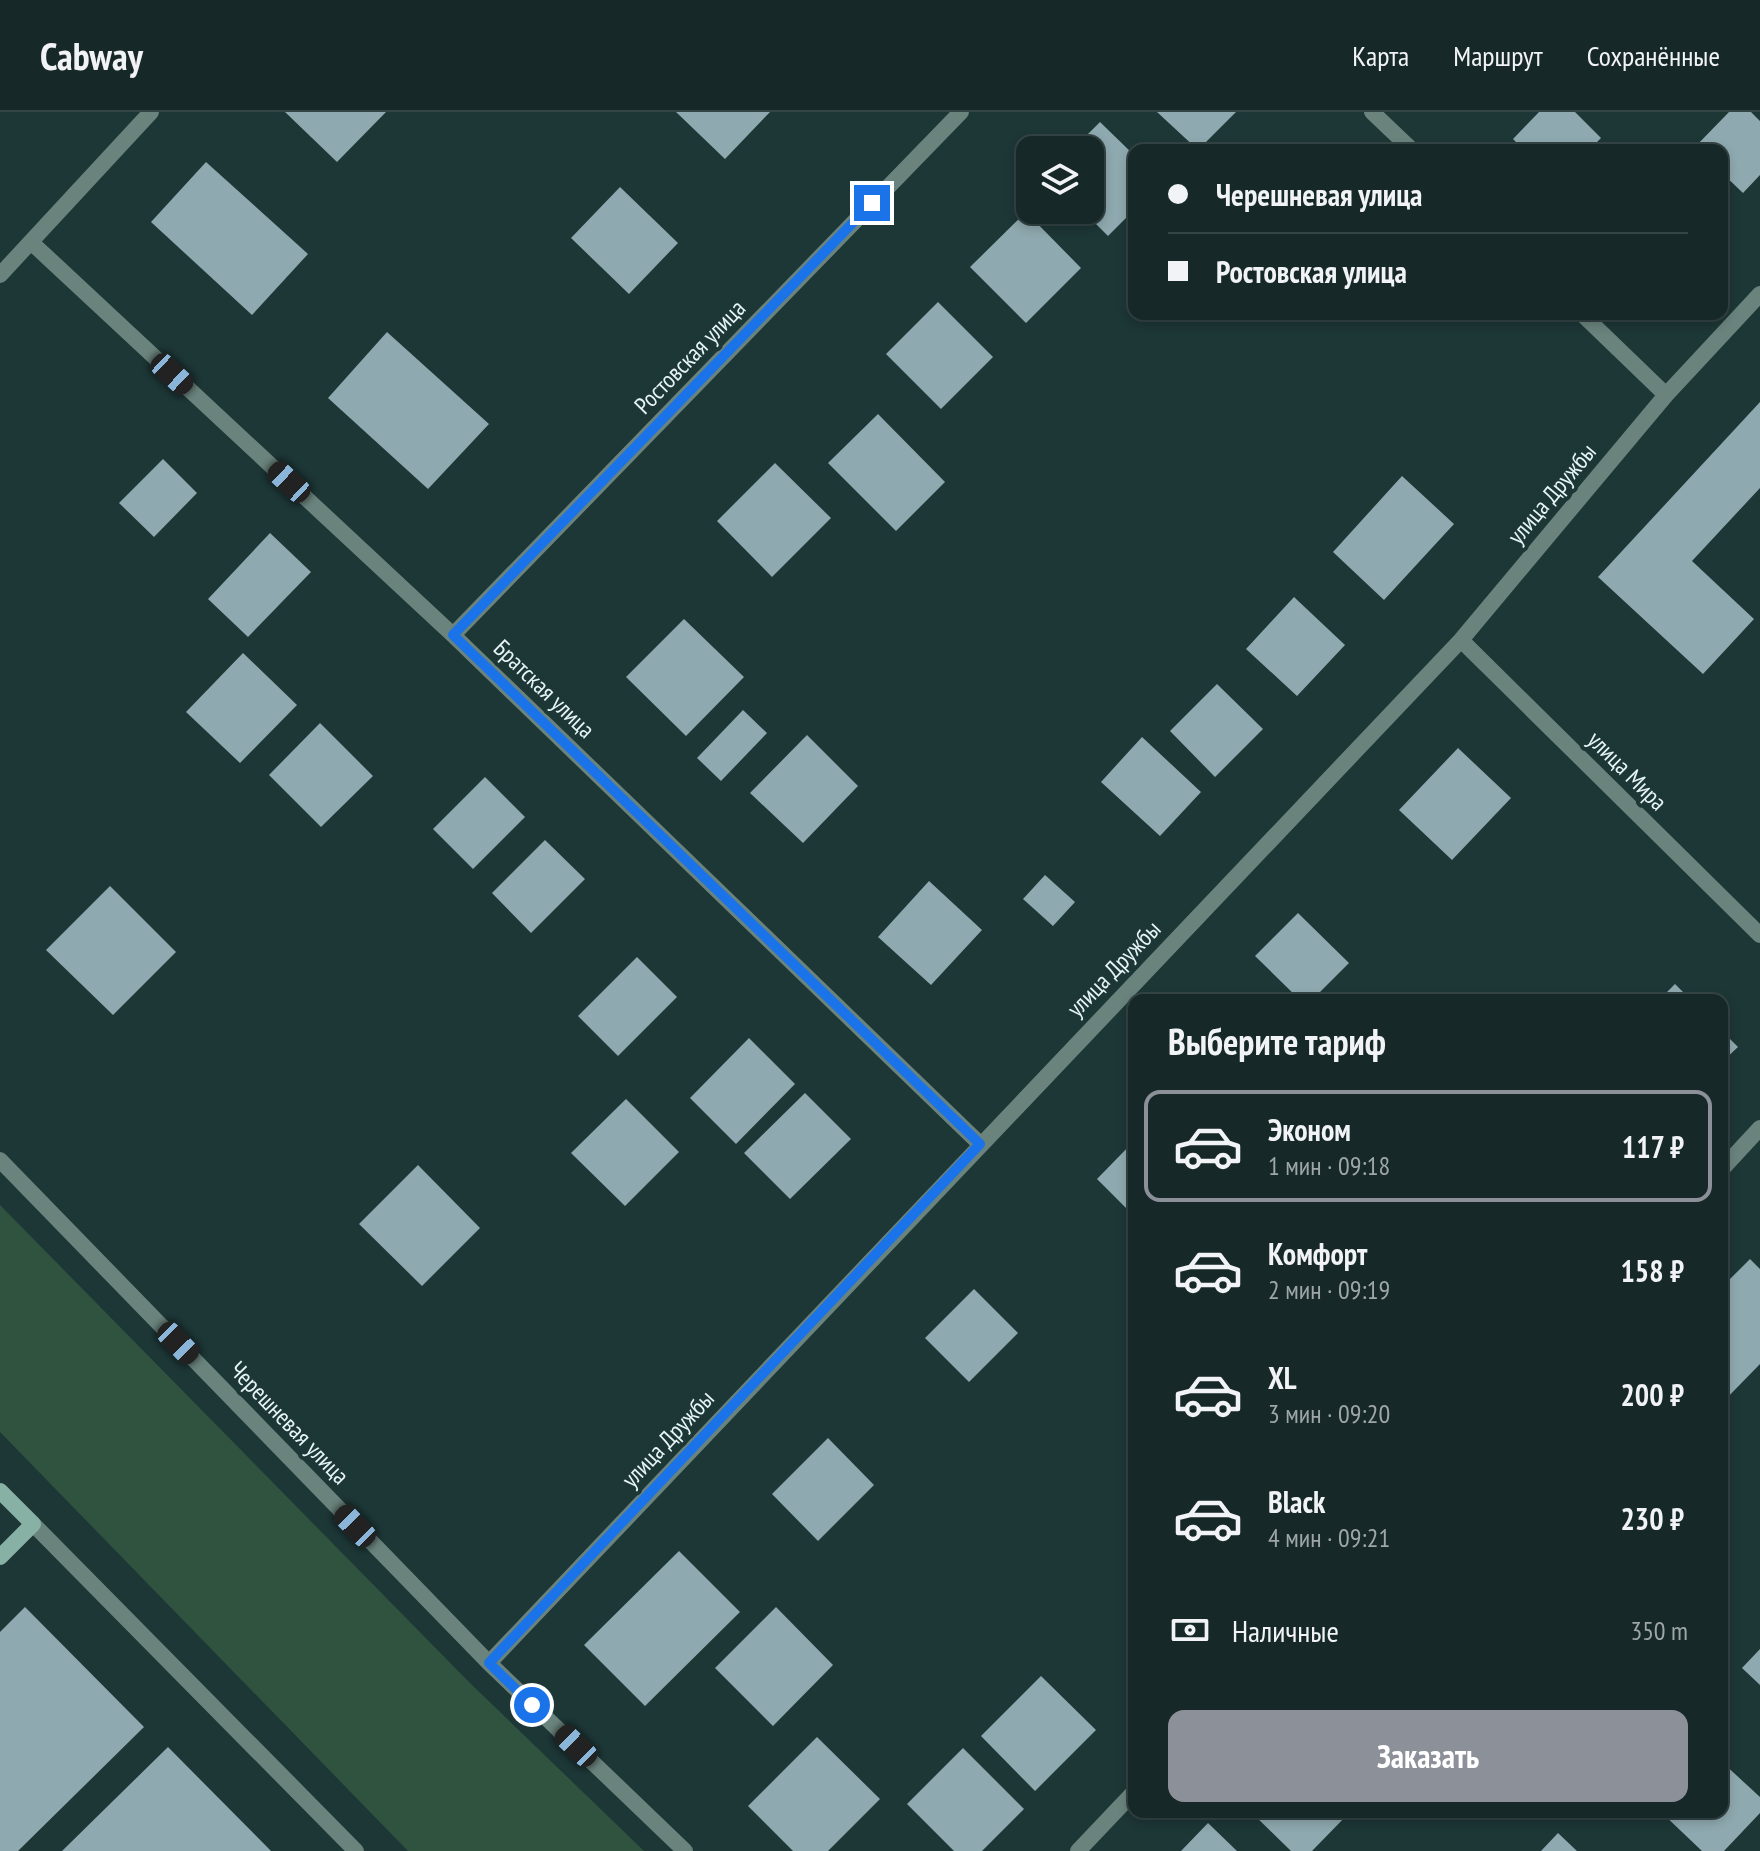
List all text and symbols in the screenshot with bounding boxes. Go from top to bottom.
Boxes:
text: Cabway [40,31,143,80]
text: Карта [1352,37,1409,74]
text: Маршрут [1453,37,1543,74]
text: Сохранённые [1587,37,1720,74]
map controls [1016,136,1104,224]
button: layers [1016,136,1104,224]
text: Черешневая улица [1216,175,1422,214]
route end [854,185,890,221]
text: Ростовская улица [1216,252,1407,291]
street label: Ростовская улица [627,293,752,420]
car [146,349,198,399]
street label: улица Дружбы [1500,437,1603,550]
car [263,457,315,507]
street label: Братская улица [487,633,602,745]
street label: улица Мира [1581,724,1674,817]
street label: улица Дружбы [1060,914,1167,1023]
text: Выберите тариф [1168,1018,1386,1065]
icon: car [1172,1110,1244,1182]
text: Эконом [1268,1110,1351,1149]
text: 117 ₽ [1622,1127,1684,1166]
text: 1 мин · 09:18 [1268,1149,1390,1182]
icon: car [1172,1234,1244,1306]
text: Комфорт [1268,1234,1367,1273]
text: 158 ₽ [1620,1251,1684,1290]
text: 2 мин · 09:19 [1268,1273,1390,1306]
car [153,1317,203,1369]
street label: Черешневая улица [223,1355,356,1491]
icon: car [1172,1358,1244,1430]
text: XL [1268,1358,1297,1397]
text: 200 ₽ [1620,1375,1684,1414]
street label: улица Дружбы [615,1383,721,1494]
text: 3 мин · 09:20 [1268,1397,1390,1430]
icon: car [1172,1482,1244,1554]
text: Black [1268,1482,1325,1521]
text: 230 ₽ [1620,1499,1684,1538]
car [330,1500,380,1552]
text: 4 мин · 09:21 [1268,1521,1390,1554]
icon: cash [1168,1608,1212,1652]
text: Наличные [1232,1611,1339,1650]
text: 350 m [1630,1614,1688,1647]
route start [514,1687,550,1723]
button: Заказать [1168,1710,1688,1802]
car [550,1721,602,1771]

